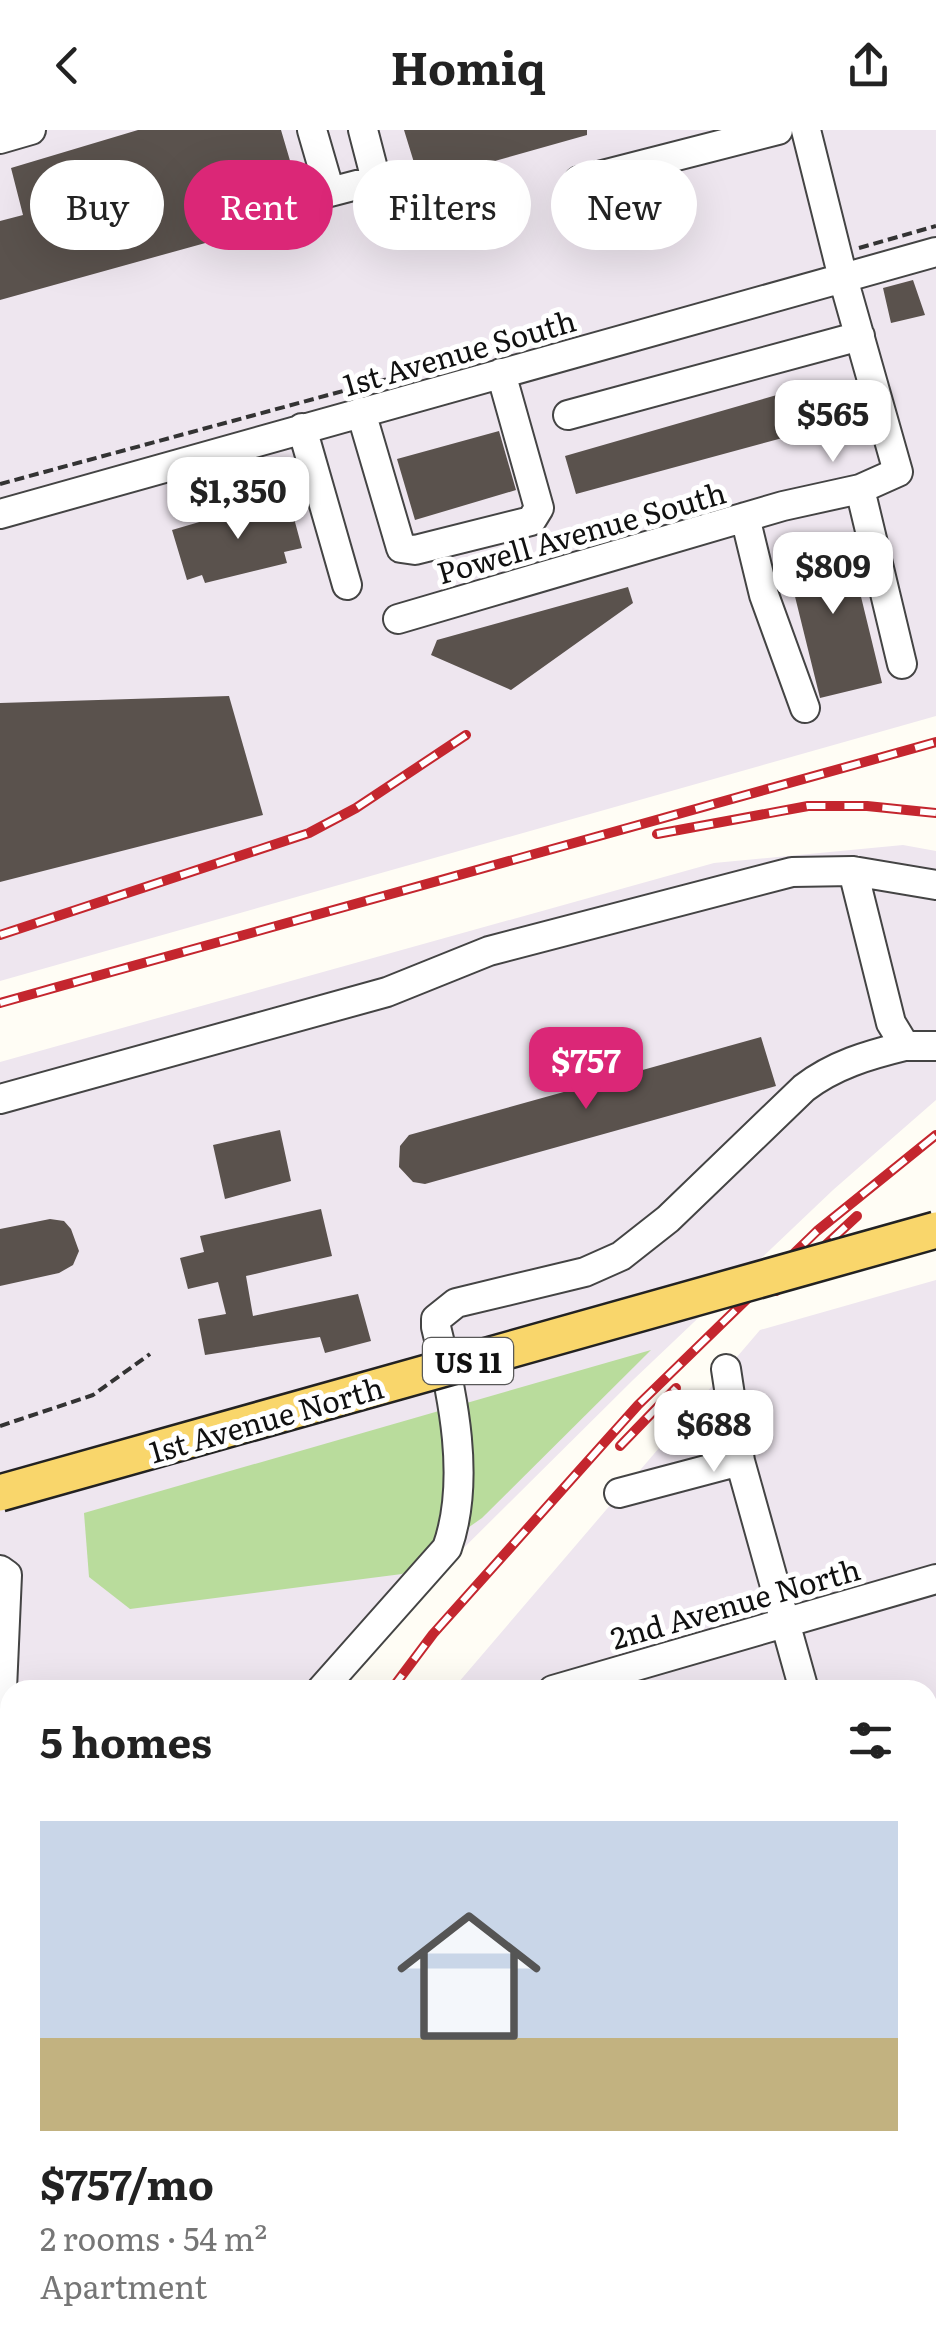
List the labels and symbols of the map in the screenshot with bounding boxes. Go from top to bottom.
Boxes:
street label: 1st Avenue South [337,297,581,405]
pin: $565 [774,380,892,465]
pin: $1,350 [157,457,319,542]
street label: Powell Avenue South [431,469,731,593]
pin: $809 [774,532,892,617]
pin: $757 [527,1027,645,1112]
road number: US 11 [423,1338,513,1384]
street label: 1st Avenue North [144,1364,388,1472]
pin: $688 [655,1390,773,1475]
street label: 2nd Avenue North [605,1545,865,1659]

